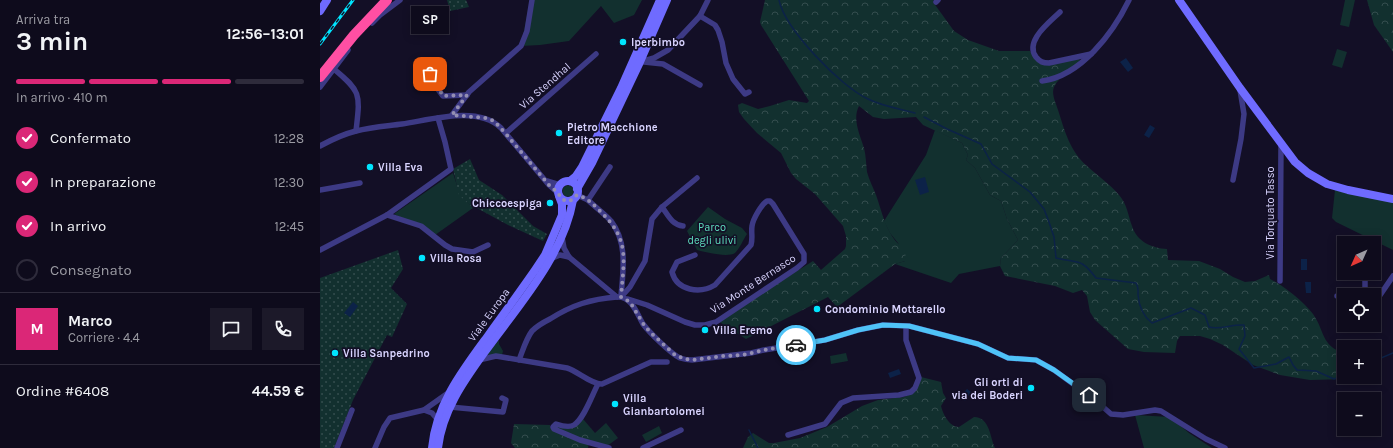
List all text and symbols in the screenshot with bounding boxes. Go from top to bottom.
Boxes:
callout: SP [411,6,449,34]
text: Arriva tra [16,12,70,27]
text: SP [422,12,438,27]
text: 12:56–13:01 [226,25,304,43]
text: 3 min [16,26,88,57]
place label: Iperbimbo [631,36,685,49]
marker: Iperbimbo [618,37,628,47]
pin [413,57,447,91]
street label: Via Stendhal [517,60,573,112]
icon: bag [419,63,441,85]
text: In arrivo · 410 m [16,90,108,105]
place label: Pietro Macchione Editore [567,121,658,147]
icon: check [16,127,38,149]
marker: Pietro Macchione Editore [554,128,564,138]
text: Confermato [50,129,131,147]
text: 12:28 [274,131,304,146]
place label: Villa Eva [378,161,423,174]
marker: Villa Eva [365,162,375,172]
street label: Via Torquato Tasso [1264,167,1277,259]
icon: check [16,171,38,193]
text: In preparazione [50,173,156,191]
text: 12:30 [274,175,304,190]
place label: Chiccoespiga [472,197,542,210]
marker: Chiccoespiga [545,198,555,208]
icon: check [16,215,38,237]
text: In arrivo [50,217,106,235]
text: 12:45 [275,219,304,234]
park label: Parco degli ulivi [687,221,737,247]
north arrow [1337,236,1381,280]
map controls [1337,236,1381,436]
place label: Villa Rosa [430,252,482,265]
street label: Via Monte Bernasco [708,252,798,316]
marker: Villa Rosa [417,253,427,263]
text: Consegnato [50,261,132,279]
street label: Viale Europa [465,286,513,344]
button: locate [1337,288,1381,332]
place label: Condominio Mottarello [825,303,946,316]
marker: Condominio Mottarello [812,304,822,314]
button: chat [210,308,252,350]
button: phone [262,308,304,350]
text: Marco [68,312,112,330]
text: M [30,320,44,338]
place label: Villa Eremo [713,324,772,337]
marker: Villa Eremo [700,325,710,335]
courier [776,325,816,365]
text: Corriere · 4.4 [68,330,140,345]
icon: car [785,334,807,356]
button: + [1337,340,1381,384]
place label: Villa Sanpedrino [343,347,430,360]
marker: Villa Sanpedrino [330,348,340,358]
place label: Gli orti di via dei Boderi [952,376,1023,402]
pin [1072,378,1106,412]
text: Ordine #6408 [16,382,109,400]
text: 44.59 € [252,382,304,400]
marker: Gli orti di via dei Boderi [1026,383,1036,393]
icon: home [1078,384,1100,406]
place label: Villa Gianbartolomei [623,392,705,418]
button: − [1337,392,1381,436]
marker: Villa Gianbartolomei [610,399,620,409]

